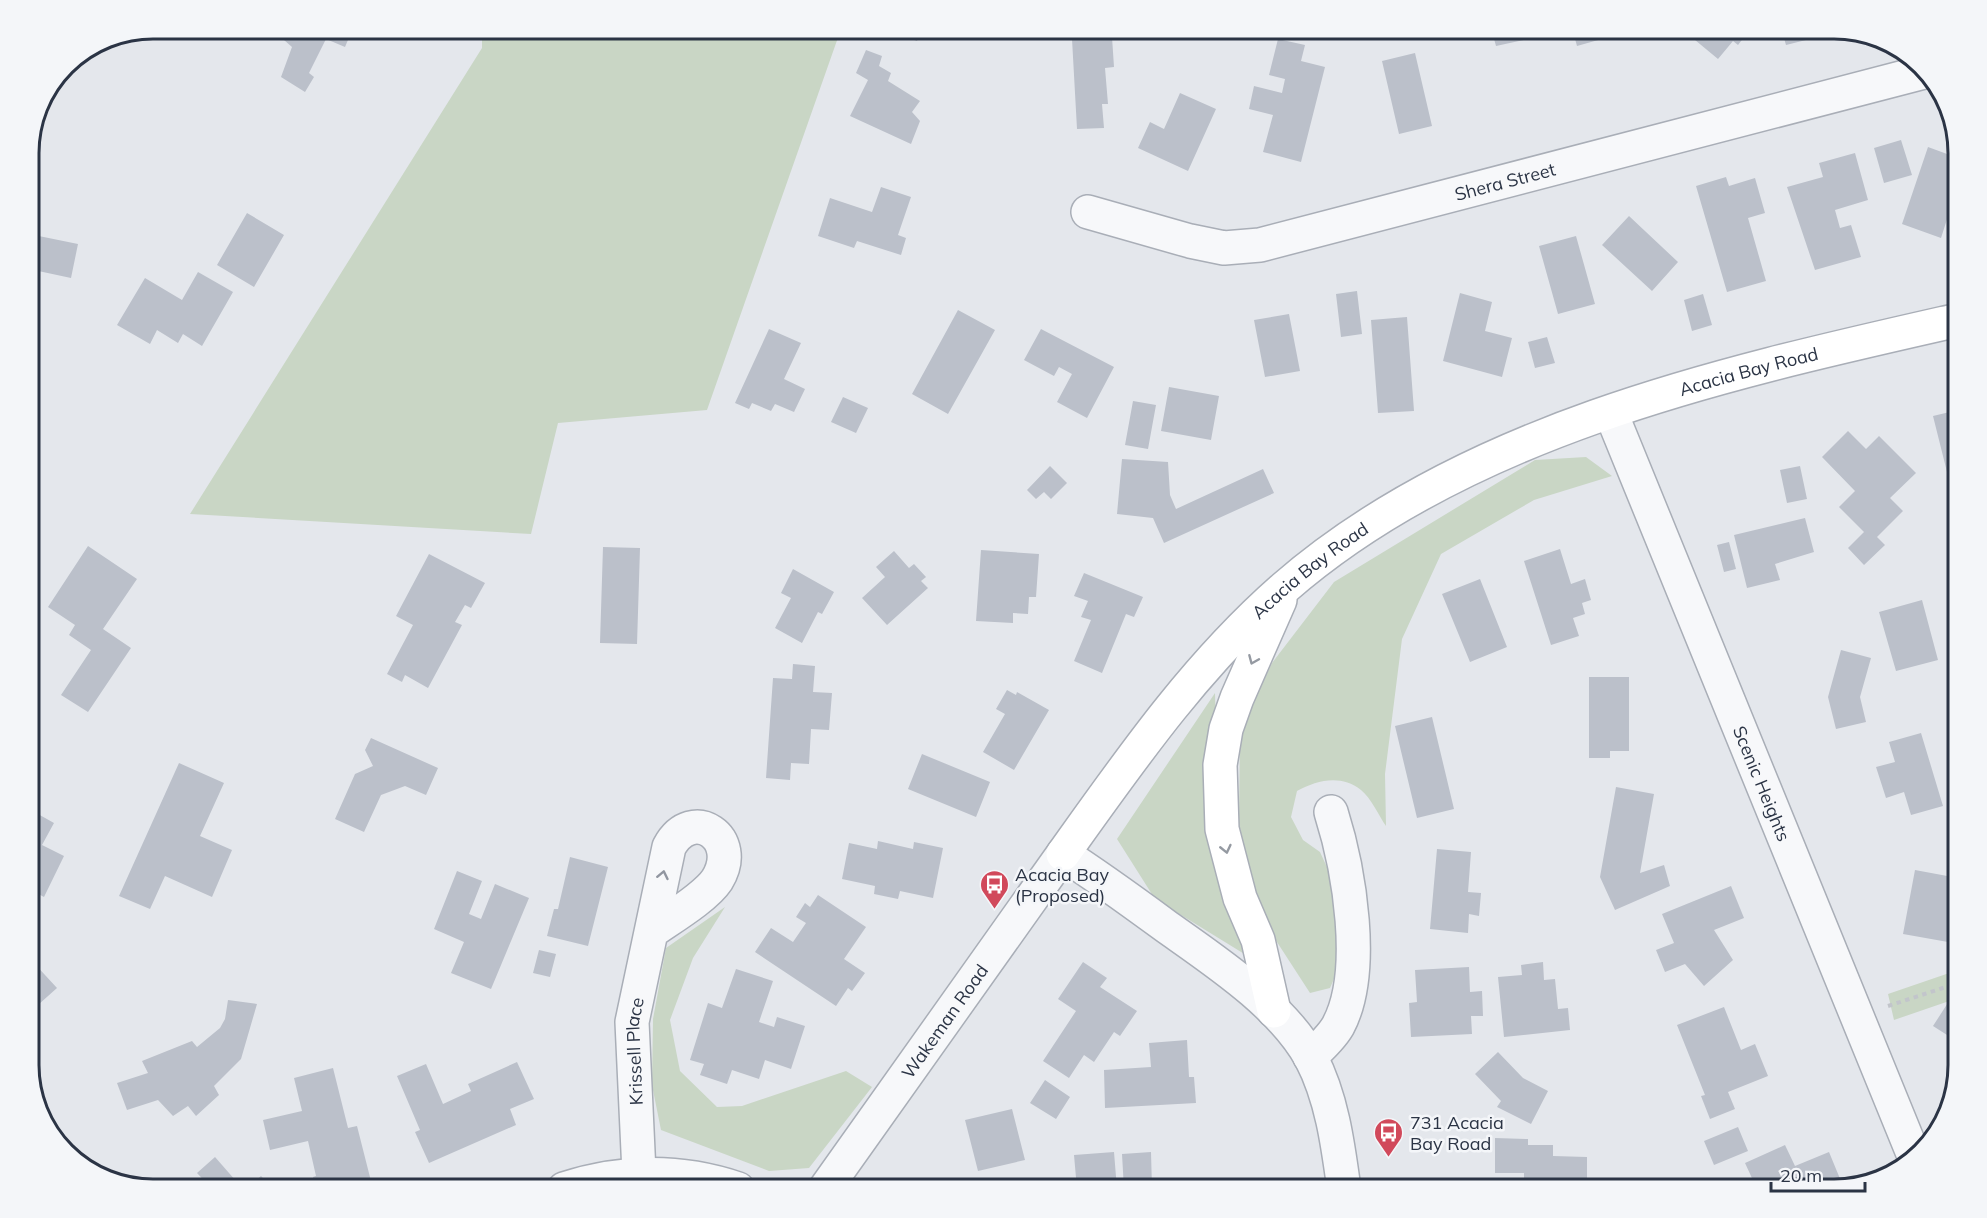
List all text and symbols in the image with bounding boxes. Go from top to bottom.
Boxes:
street label: Shera Street [1452,157,1558,205]
street label: Acacia Bay Road [1676,341,1820,400]
street label: Acacia Bay Road [1247,517,1372,624]
one-way arrow [1249,653,1261,664]
street label: Scenic Heights [1728,722,1796,845]
one-way arrow [1219,843,1232,853]
place label: Acacia Bay (Proposed) [1015,863,1109,907]
bus stop icon: Acacia Bay (Proposed) [978,868,1010,910]
one-way arrow [656,870,669,880]
street label: Wakeman Road [896,960,993,1083]
street label: Krissell Place [620,995,648,1106]
place label: 731 Acacia Bay Road [1410,1111,1504,1155]
bus stop icon: 731 Acacia Bay Road [1373,1116,1405,1158]
scale bar [1771,1155,1866,1193]
text: 20 m [1780,1164,1822,1187]

